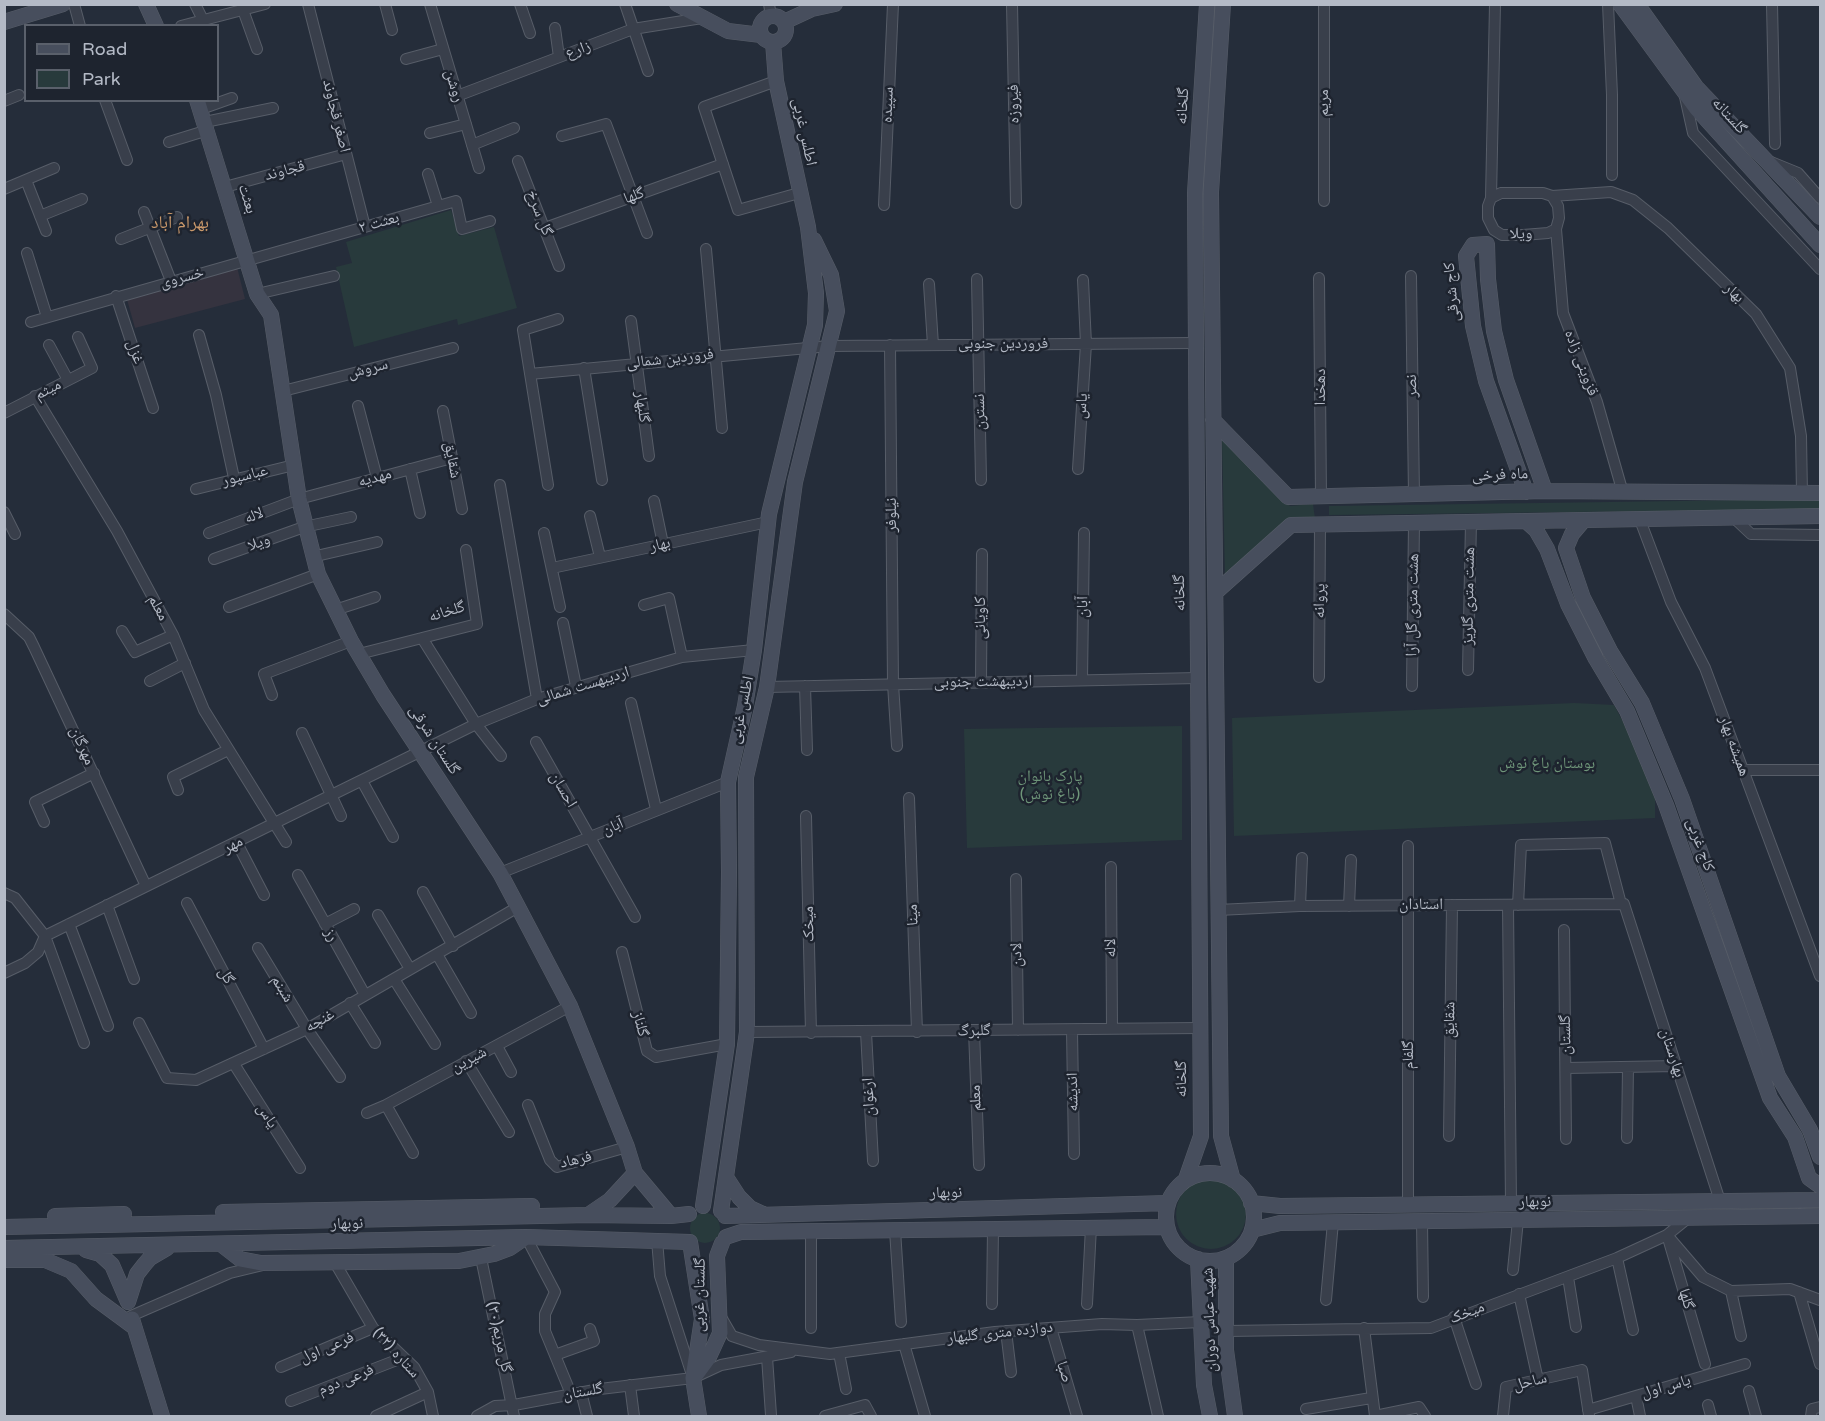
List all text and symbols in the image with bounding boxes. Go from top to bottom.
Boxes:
legend [24,24,219,102]
street label: زارع [563,37,593,63]
text: Road [82,38,127,60]
street label: روشن [440,67,468,105]
text: Park [82,68,120,90]
street label: اصغر قجاوند [318,78,354,154]
street label: فیروزه [1004,84,1024,124]
street label: سپیده [878,87,898,123]
street label: گلخانه [1172,87,1194,125]
street label: مریم [1314,89,1334,117]
street label: گلستانه [1708,94,1750,138]
street label: اطلس غربی [787,96,821,168]
street label: قجاوند [263,156,307,186]
street label: بعثت [233,182,261,216]
street label: گلها [621,183,647,209]
street label: گل سرخ [522,187,556,239]
street label: بعثت ۲ [357,208,401,238]
district label: بهرام آباد [151,212,209,234]
street label: ویلا [1509,224,1533,244]
street label: کاج شرقی [1440,261,1464,323]
street label: خسروی [158,263,206,293]
street label: بهار [1720,279,1748,307]
street label: قزوینی زاده [1560,327,1602,399]
street label: فروردین جنوبی [958,334,1048,354]
street label: غزل [122,338,148,366]
street label: فروردین شمالی [625,345,715,373]
street label: سروش [346,355,390,383]
street label: دهخدا [1311,369,1331,405]
street label: نصر [1402,374,1422,398]
street label: میثم [31,375,65,405]
street label: گلبهار [630,390,654,424]
street label: یاس [1072,392,1092,420]
street label: نسترن [970,394,990,430]
street label: شقایق [439,440,465,480]
street label: عباسپور [220,461,270,491]
street label: مهدیه [356,464,394,492]
street label: ماه فرخی [1471,464,1529,486]
street label: نیلوفر [882,498,902,532]
street label: لاله [242,504,266,528]
street label: ویلا [245,530,273,556]
street label: بهار [648,533,672,557]
street label: هشت متری گلریز [1459,547,1479,645]
street label: هشت متری گل آرا [1402,553,1424,657]
street label: گلخانه [1170,574,1190,612]
street label: پروانه [1310,583,1330,619]
street label: معلم [143,592,173,624]
street label: کاویانی [971,596,991,640]
street label: آبان [1073,596,1093,618]
street label: گلخانه [427,597,467,627]
street label: اردیبهست شمالی [534,663,632,709]
street label: اردیبهشت جنوبی [934,672,1032,692]
street label: اطلس غربی [725,674,759,746]
street label: گلستان شرقی [404,702,464,778]
street label: همیشه بهار [1714,713,1754,779]
street label: مهرگان [65,724,99,768]
park label: بوستان باغ نوش [1499,754,1595,774]
park label: پارک بانوان (باغ نوش) [1018,767,1082,805]
street label: احسان [545,769,581,811]
street label: آبان [599,814,627,840]
street label: کاج غربی [1682,816,1718,874]
street label: مهر [220,832,246,858]
street label: استادان [1399,895,1443,915]
street label: مینا [903,904,923,926]
street label: میخک [799,906,819,942]
street label: رز [320,925,342,945]
street label: لاله [1101,938,1121,958]
street label: لادن [1007,943,1027,967]
street label: گل [214,964,238,988]
street label: شبنم [266,972,298,1006]
street label: شقایق [1440,1002,1460,1038]
street label: غنچه [302,1005,338,1037]
street label: گلناز [628,1009,652,1039]
street label: گلستان [1556,1015,1576,1055]
street label: گلبرگ [957,1021,991,1041]
street label: بهارستان [1655,1026,1689,1080]
street label: گلفام [1399,1041,1419,1069]
street label: شیرین [448,1043,490,1077]
street label: گلخانه [1172,1061,1192,1097]
street label: اندیشه [1063,1072,1083,1112]
street label: ارغوان [858,1077,880,1117]
street label: معلم [966,1085,986,1111]
street label: یاس [252,1100,282,1132]
street label: فرهاد [558,1147,594,1173]
street label: نوبهار [930,1183,962,1203]
street label: نوبهار [1519,1192,1551,1212]
street label: نوبهار [331,1214,363,1234]
street label: گلستان غربی [690,1258,710,1332]
street label: شهید عباس دوران [1199,1267,1221,1373]
street label: گلها [1674,1286,1698,1312]
street label: میخک [1447,1298,1487,1328]
street label: گل مریم(۳۰) [482,1300,516,1374]
street label: دوازده متری گلبهار [946,1318,1054,1348]
street label: ستاره (۳۲) [368,1324,424,1382]
street label: فرعی اول [297,1328,357,1368]
street label: صبا [1052,1359,1076,1385]
street label: فرعی دوم [315,1360,377,1400]
street label: ساحل [1511,1369,1549,1395]
street label: یاس اول [1639,1371,1693,1403]
street label: گلستان [561,1379,605,1405]

